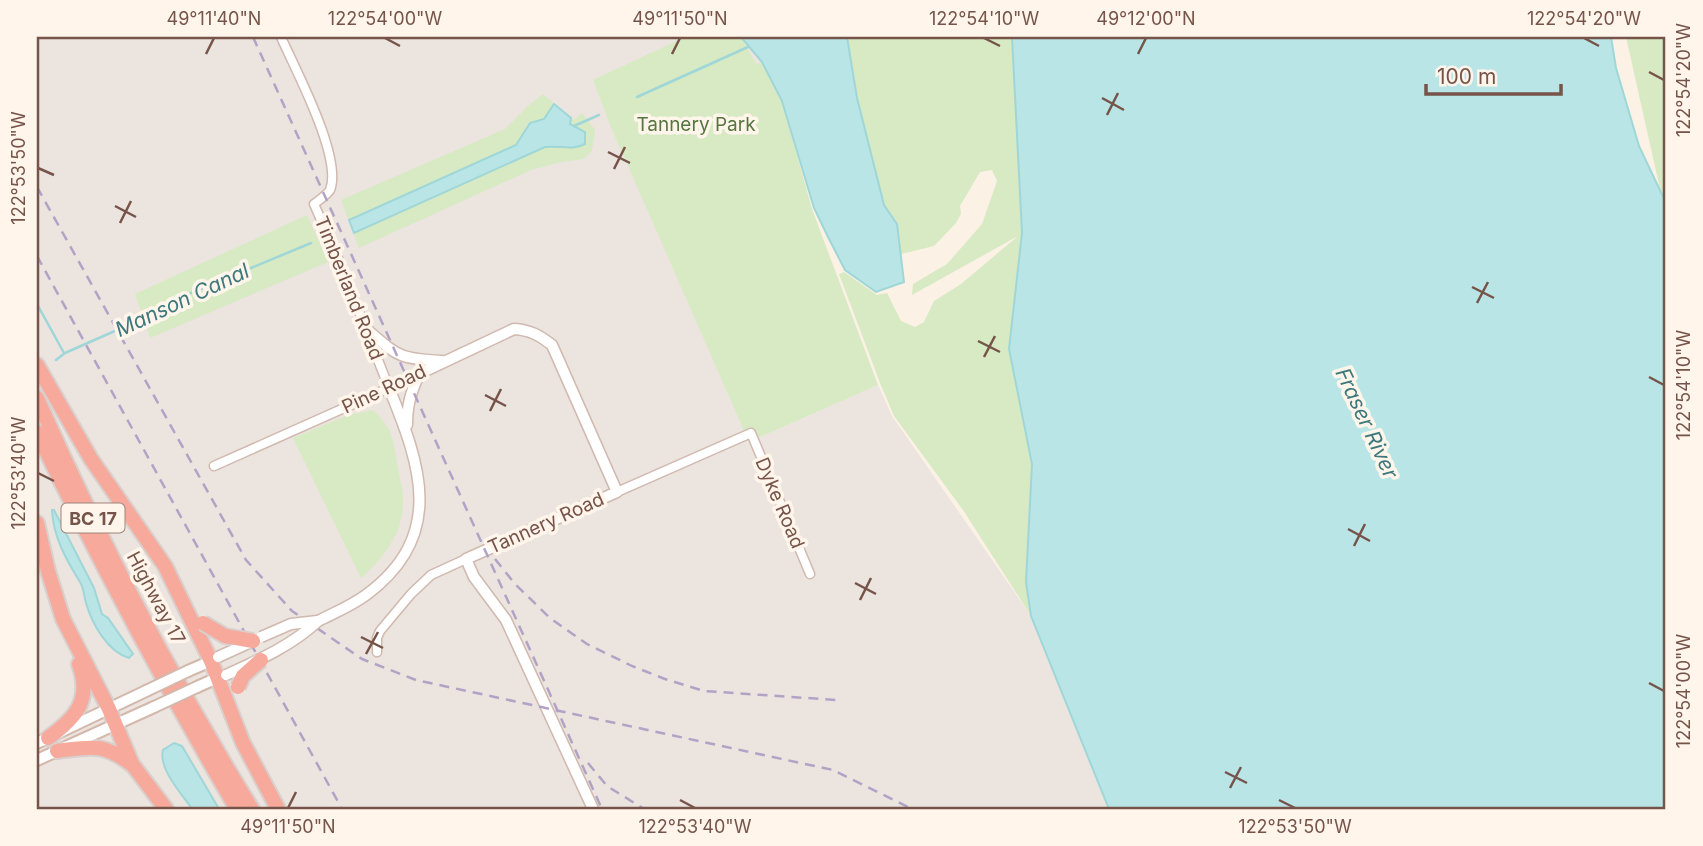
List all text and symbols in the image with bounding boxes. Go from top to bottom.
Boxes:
text: 49°11'40"N [167,8,261,29]
text: 122°54'00"W [328,8,442,29]
text: 49°11'50"N [632,8,728,29]
text: 122°54'10"W [929,8,1039,29]
text: 49°12'00"N [1096,8,1196,29]
text: 122°54'20"W [1527,8,1641,29]
text: 122°54'20"W [1673,23,1694,137]
scale bar [1426,52,1561,96]
text: 100 m [1437,64,1496,89]
text: 122°53'50"W [8,111,29,225]
park label: Tannery Park [636,113,756,136]
street label: Timberland Road [310,213,388,363]
water label: Manson Canal [111,258,254,342]
text: 122°54'10"W [1673,330,1694,440]
street label: Pine Road [338,360,430,418]
water label: Fraser River [1330,364,1404,483]
text: 122°53'40"W [8,416,29,529]
street label: Dyke Road [751,454,809,552]
street label: Tannery Road [485,487,607,559]
road number: BC 17 [62,504,124,532]
street label: Highway 17 [122,548,190,648]
text: 122°54'00"W [1673,634,1694,748]
text: 49°11'50"N [240,816,336,837]
text: 122°53'40"W [639,816,752,837]
text: 122°53'50"W [1238,816,1352,837]

